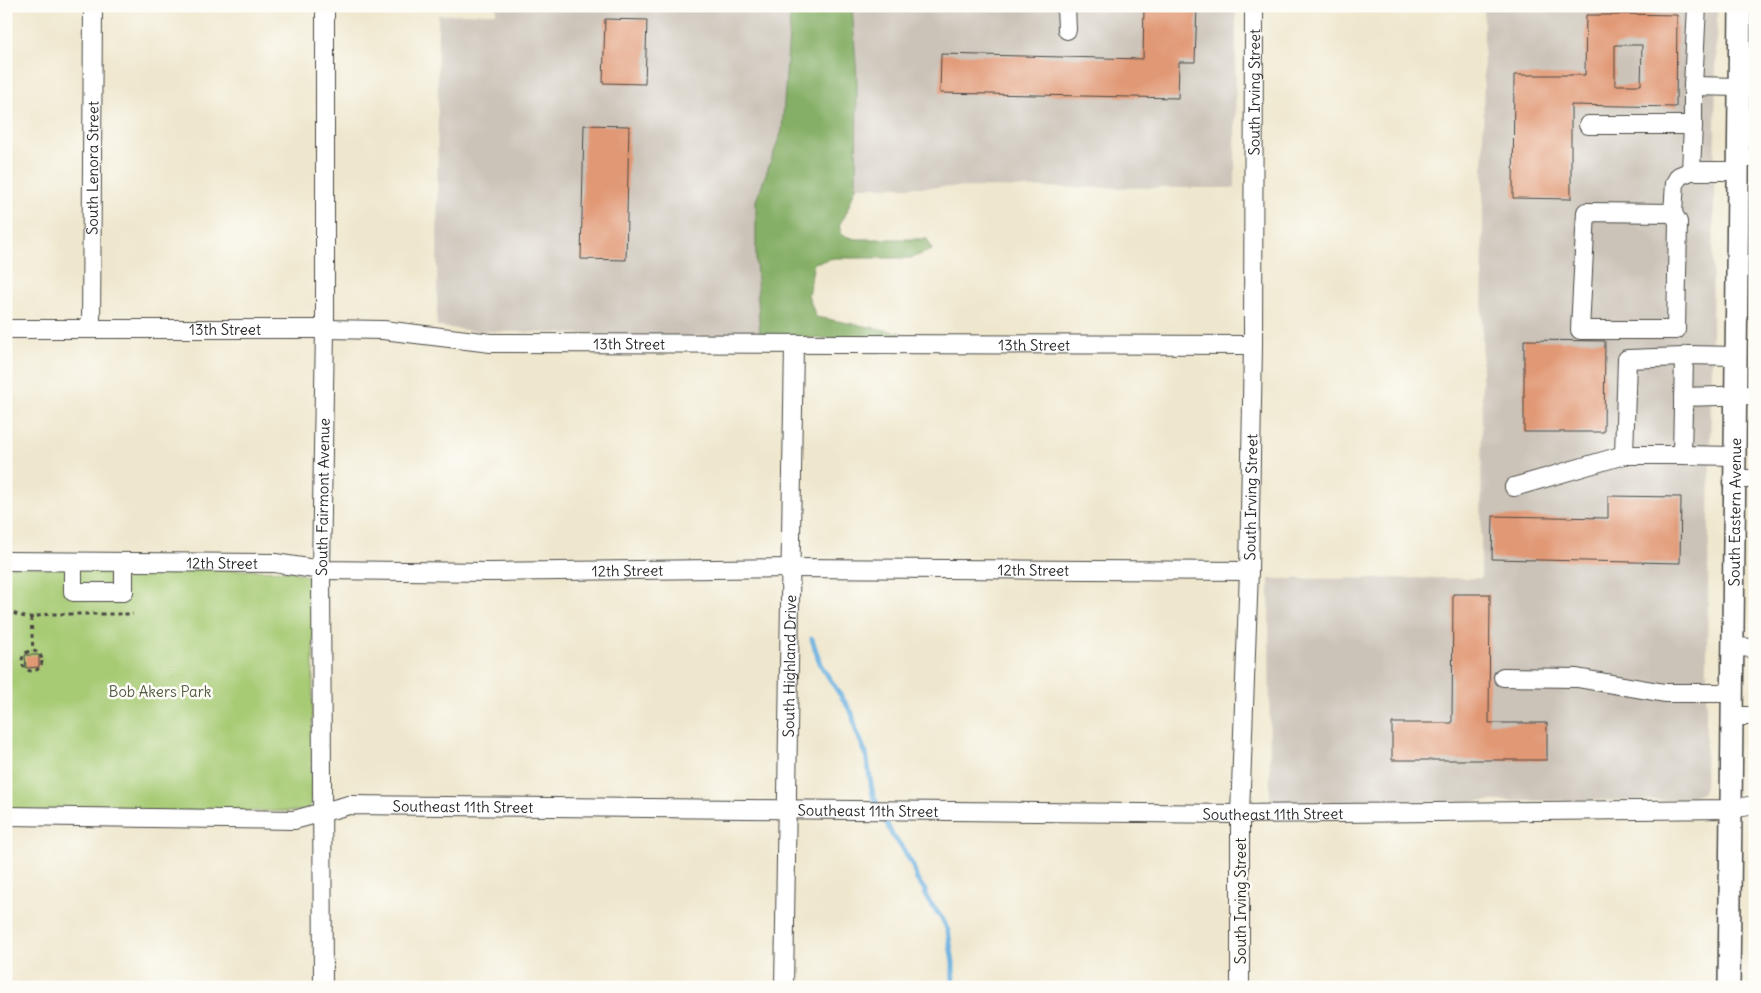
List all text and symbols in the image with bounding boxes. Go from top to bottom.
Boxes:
street label: South Irving Street [1244,29,1263,156]
street label: South Lenora Street [82,101,102,235]
street label: 13th Street [189,320,261,339]
street label: 13th Street [593,334,665,353]
street label: 13th Street [998,335,1070,354]
street label: South Fairmont Avenue [311,418,333,576]
street label: South Irving Street [1240,434,1261,561]
street label: South Eastern Avenue [1724,438,1745,586]
street label: 12th Street [186,553,258,572]
street label: 12th Street [592,560,663,580]
street label: 12th Street [998,560,1069,579]
street label: South Highland Drive [778,595,800,737]
park label: Bob Akers Park [109,682,212,701]
street label: Southeast 11th Street [393,796,533,816]
street label: Southeast 11th Street [797,800,938,820]
street label: Southeast 11th Street [1202,803,1343,824]
street label: South Irving Street [1231,838,1250,964]

